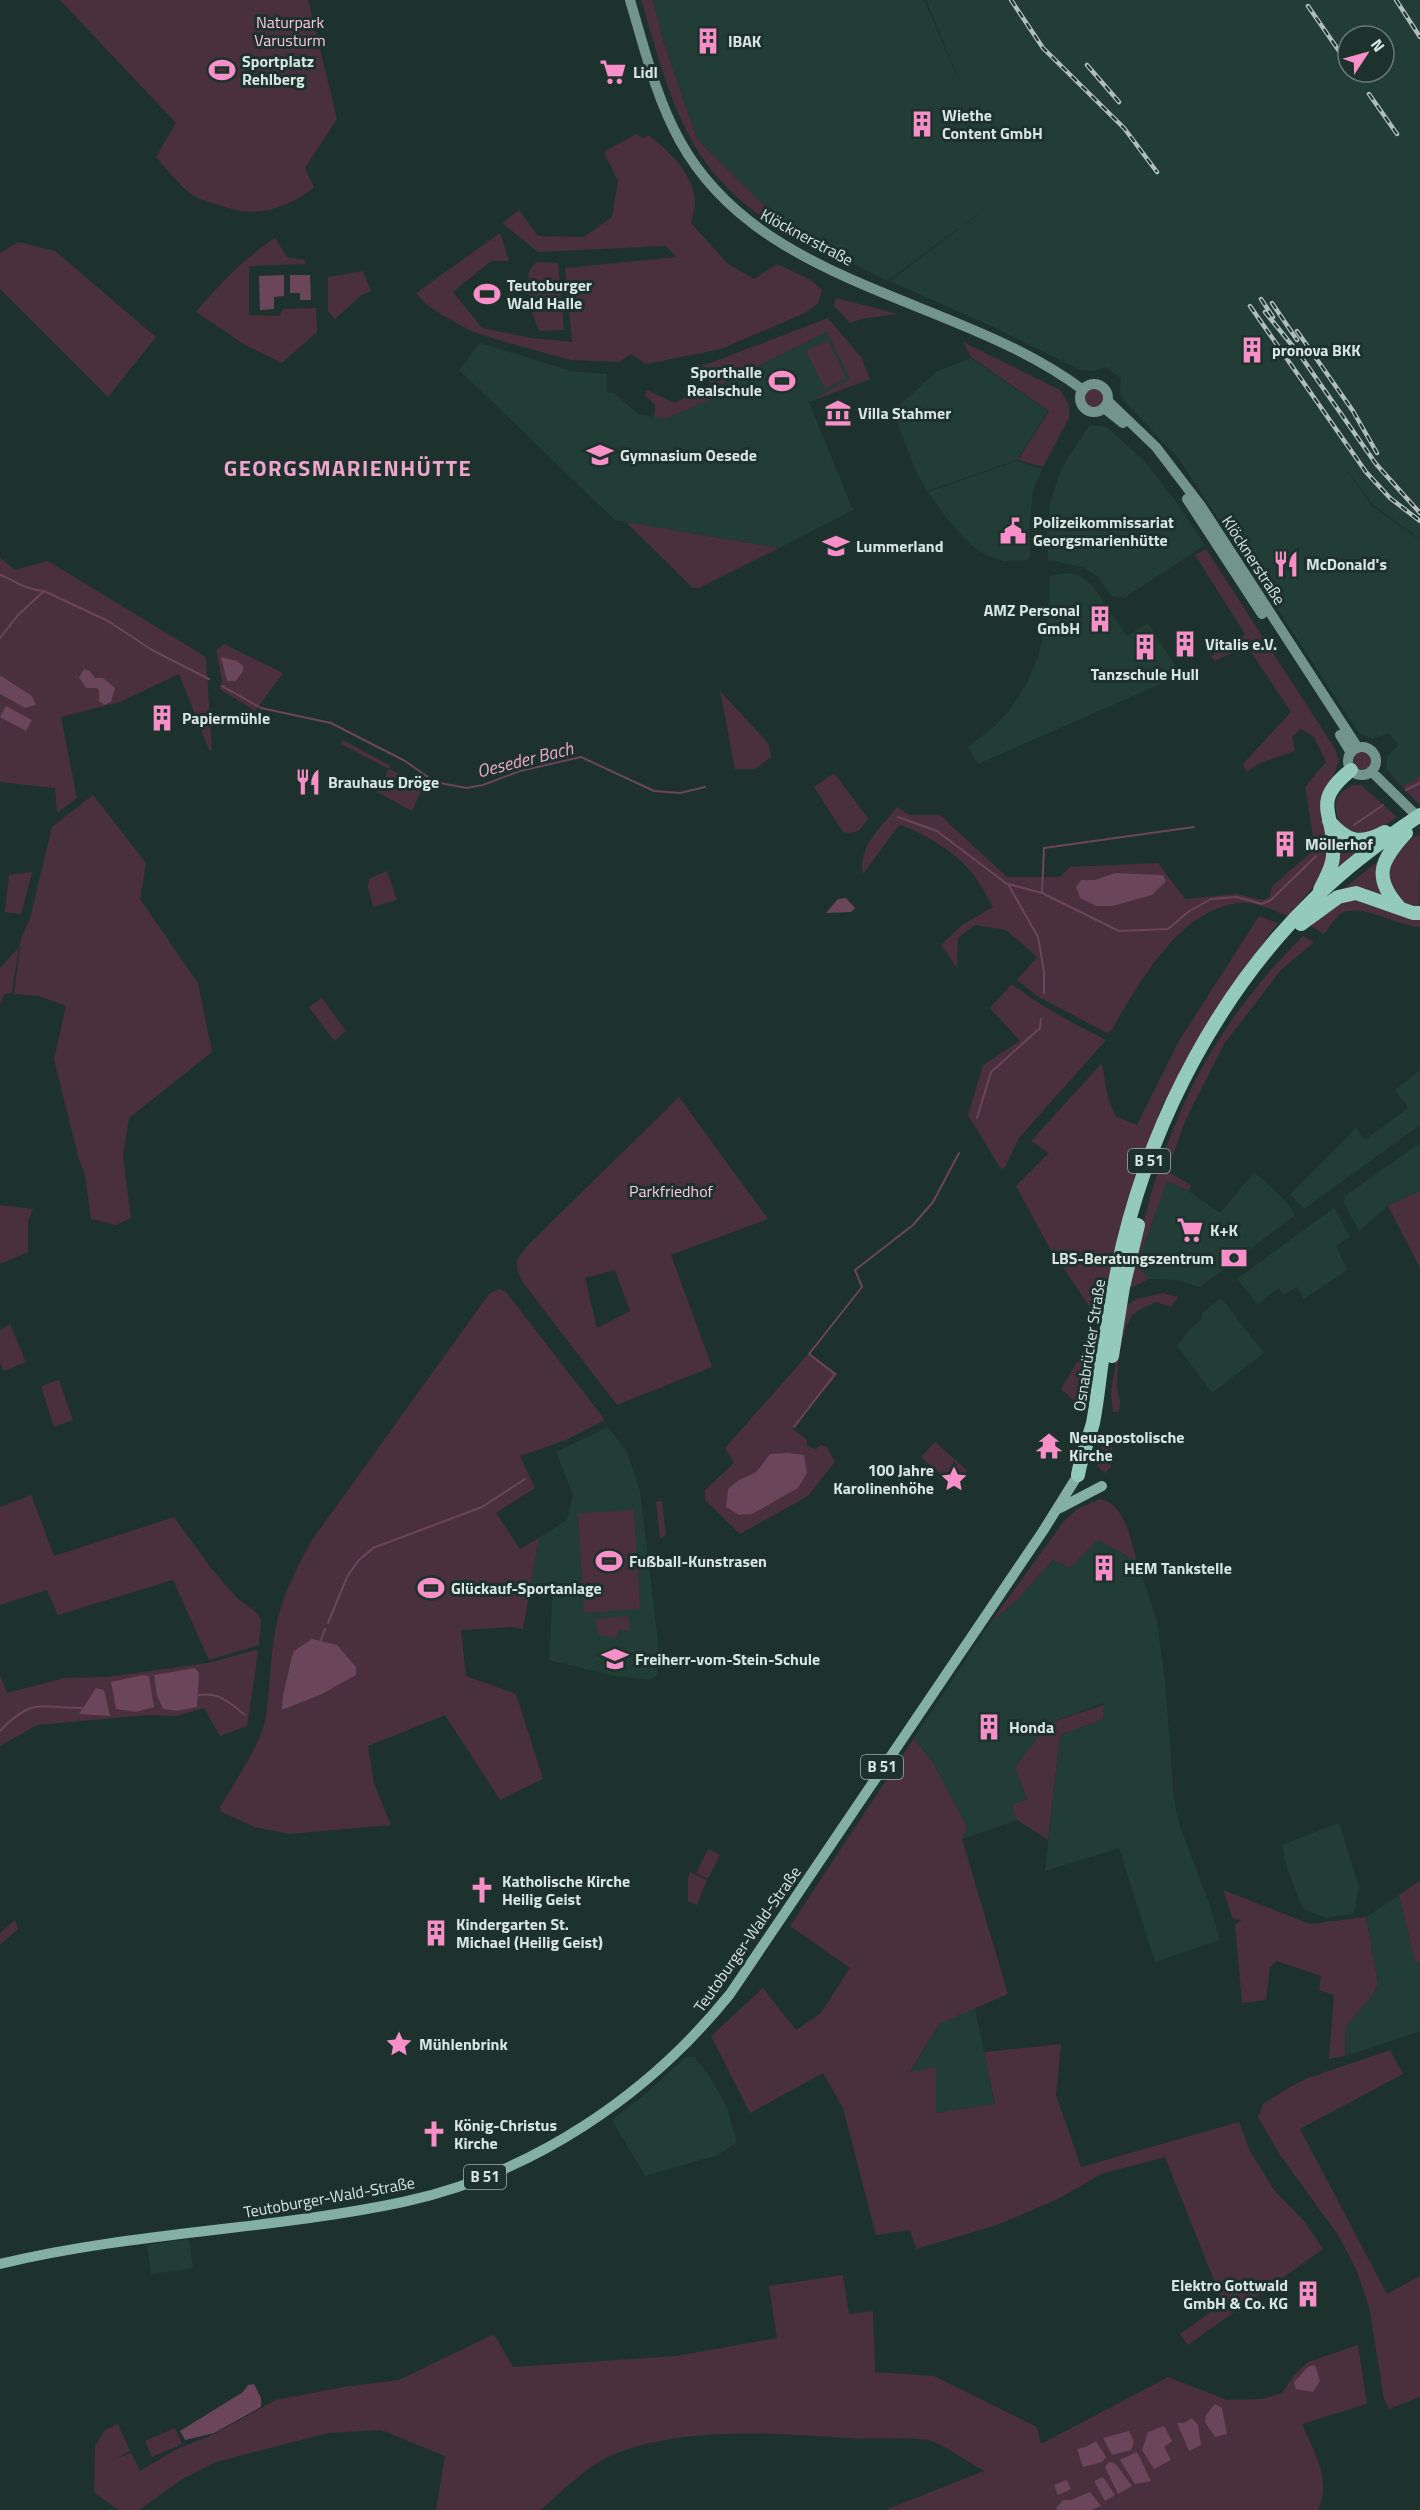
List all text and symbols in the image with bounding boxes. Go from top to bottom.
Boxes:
park label: Naturpark Varusturm [254,10,326,52]
north arrow [1336,24,1396,84]
building icon: IBAK [693,26,723,56]
place label: IBAK [728,29,762,53]
text: N [1365,34,1391,57]
place label: Sportplatz Rehlberg [242,49,314,91]
sports icon: Sportplatz Rehlberg [207,55,237,85]
supermarket icon: Lidl [598,57,628,87]
place label: Lidl [633,60,658,84]
place label: Wiethe Content GmbH [942,103,1043,145]
building icon: Wiethe Content GmbH [907,109,937,139]
street label: Klöcknerstraße [756,202,858,272]
place label: Teutoburger Wald Halle [507,273,592,315]
sports icon: Teutoburger Wald Halle [472,279,502,309]
building icon: pronova BKK [1237,335,1267,365]
place label: pronova BKK [1272,338,1361,362]
place label: Sporthalle Realschule [687,360,762,402]
sports icon: Sporthalle Realschule [767,366,797,396]
museum icon: Villa Stahmer [823,398,853,428]
place label: Villa Stahmer [858,401,951,425]
school or university icon: Gymnasium Oesede [585,440,615,470]
place label: Gymnasium Oesede [620,443,757,467]
district label: GEORGSMARIENHÜTTE [224,451,472,485]
place label: Polizeikommissariat Georgsmarienhütte [1033,510,1174,552]
street label: Klöcknerstraße [1216,511,1292,609]
public building icon: Polizeikommissariat Georgsmarienhütte [998,516,1028,546]
school or university icon: Lummerland [821,531,851,561]
place label: Lummerland [856,534,944,558]
restaurant icon: McDonald's [1271,549,1301,579]
place label: McDonald's [1306,552,1387,576]
place label: AMZ Personal GmbH [984,598,1080,640]
building icon: AMZ Personal GmbH [1085,604,1115,634]
building icon: Vitalis e.V. [1170,629,1200,659]
building icon: Tanzschule Hull [1130,632,1160,662]
place label: Vitalis e.V. [1205,632,1277,656]
place label: Tanzschule Hull [1091,662,1199,686]
building icon: Papiermühle [147,703,177,733]
place label: Papiermühle [182,706,270,730]
water label: Oeseder Bach [474,734,577,785]
restaurant icon: Brauhaus Dröge [293,767,323,797]
place label: Brauhaus Dröge [328,770,439,794]
building icon: Möllerhof [1270,829,1300,859]
place label: Möllerhof [1305,832,1373,856]
road number: B 51 [1128,1149,1170,1173]
park label: Parkfriedhof [629,1179,714,1203]
supermarket icon: K+K [1175,1215,1205,1245]
place label: K+K [1210,1218,1238,1242]
bank icon: LBS-Beratungszentrum [1219,1243,1249,1273]
place label: LBS-Beratungszentrum [1052,1246,1214,1270]
street label: Osnabrücker Straße [1067,1277,1111,1413]
place label: Neuapostolische Kirche [1069,1425,1184,1467]
temple icon: Neuapostolische Kirche [1034,1431,1064,1461]
place label: 100 Jahre Karolinenhöhe [833,1458,934,1500]
place icon: 100 Jahre Karolinenhöhe [939,1464,969,1494]
sports icon: Fußball-Kunstrasen [594,1546,624,1576]
place label: Fußball-Kunstrasen [629,1549,767,1573]
building icon: HEM Tankstelle [1089,1553,1119,1583]
place label: HEM Tankstelle [1124,1556,1232,1580]
sports icon: Glückauf-Sportanlage [416,1573,446,1603]
place label: Glückauf-Sportanlage [451,1576,602,1600]
school or university icon: Freiherr-vom-Stein-Schule [600,1644,630,1674]
place label: Freiherr-vom-Stein-Schule [635,1647,820,1671]
building icon: Honda [974,1712,1004,1742]
place label: Honda [1009,1715,1054,1739]
road number: B 51 [861,1755,903,1779]
street label: Teutoburger-Wald-Straße [687,1861,807,2017]
place label: Katholische Kirche Heilig Geist [502,1869,630,1911]
church icon: Katholische Kirche Heilig Geist [467,1875,497,1905]
place label: Kindergarten St. Michael (Heilig Geist) [456,1912,603,1954]
building icon: Kindergarten St. Michael (Heilig Geist) [421,1918,451,1948]
place icon: Mühlenbrink [384,2029,414,2059]
place label: Mühlenbrink [419,2032,508,2056]
place label: König-Christus Kirche [454,2113,557,2155]
church icon: König-Christus Kirche [419,2119,449,2149]
road number: B 51 [464,2165,506,2189]
street label: Teutoburger-Wald-Straße [242,2170,416,2224]
place label: Elektro Gottwald GmbH & Co. KG [1171,2273,1288,2315]
building icon: Elektro Gottwald GmbH & Co. KG [1293,2279,1323,2309]

